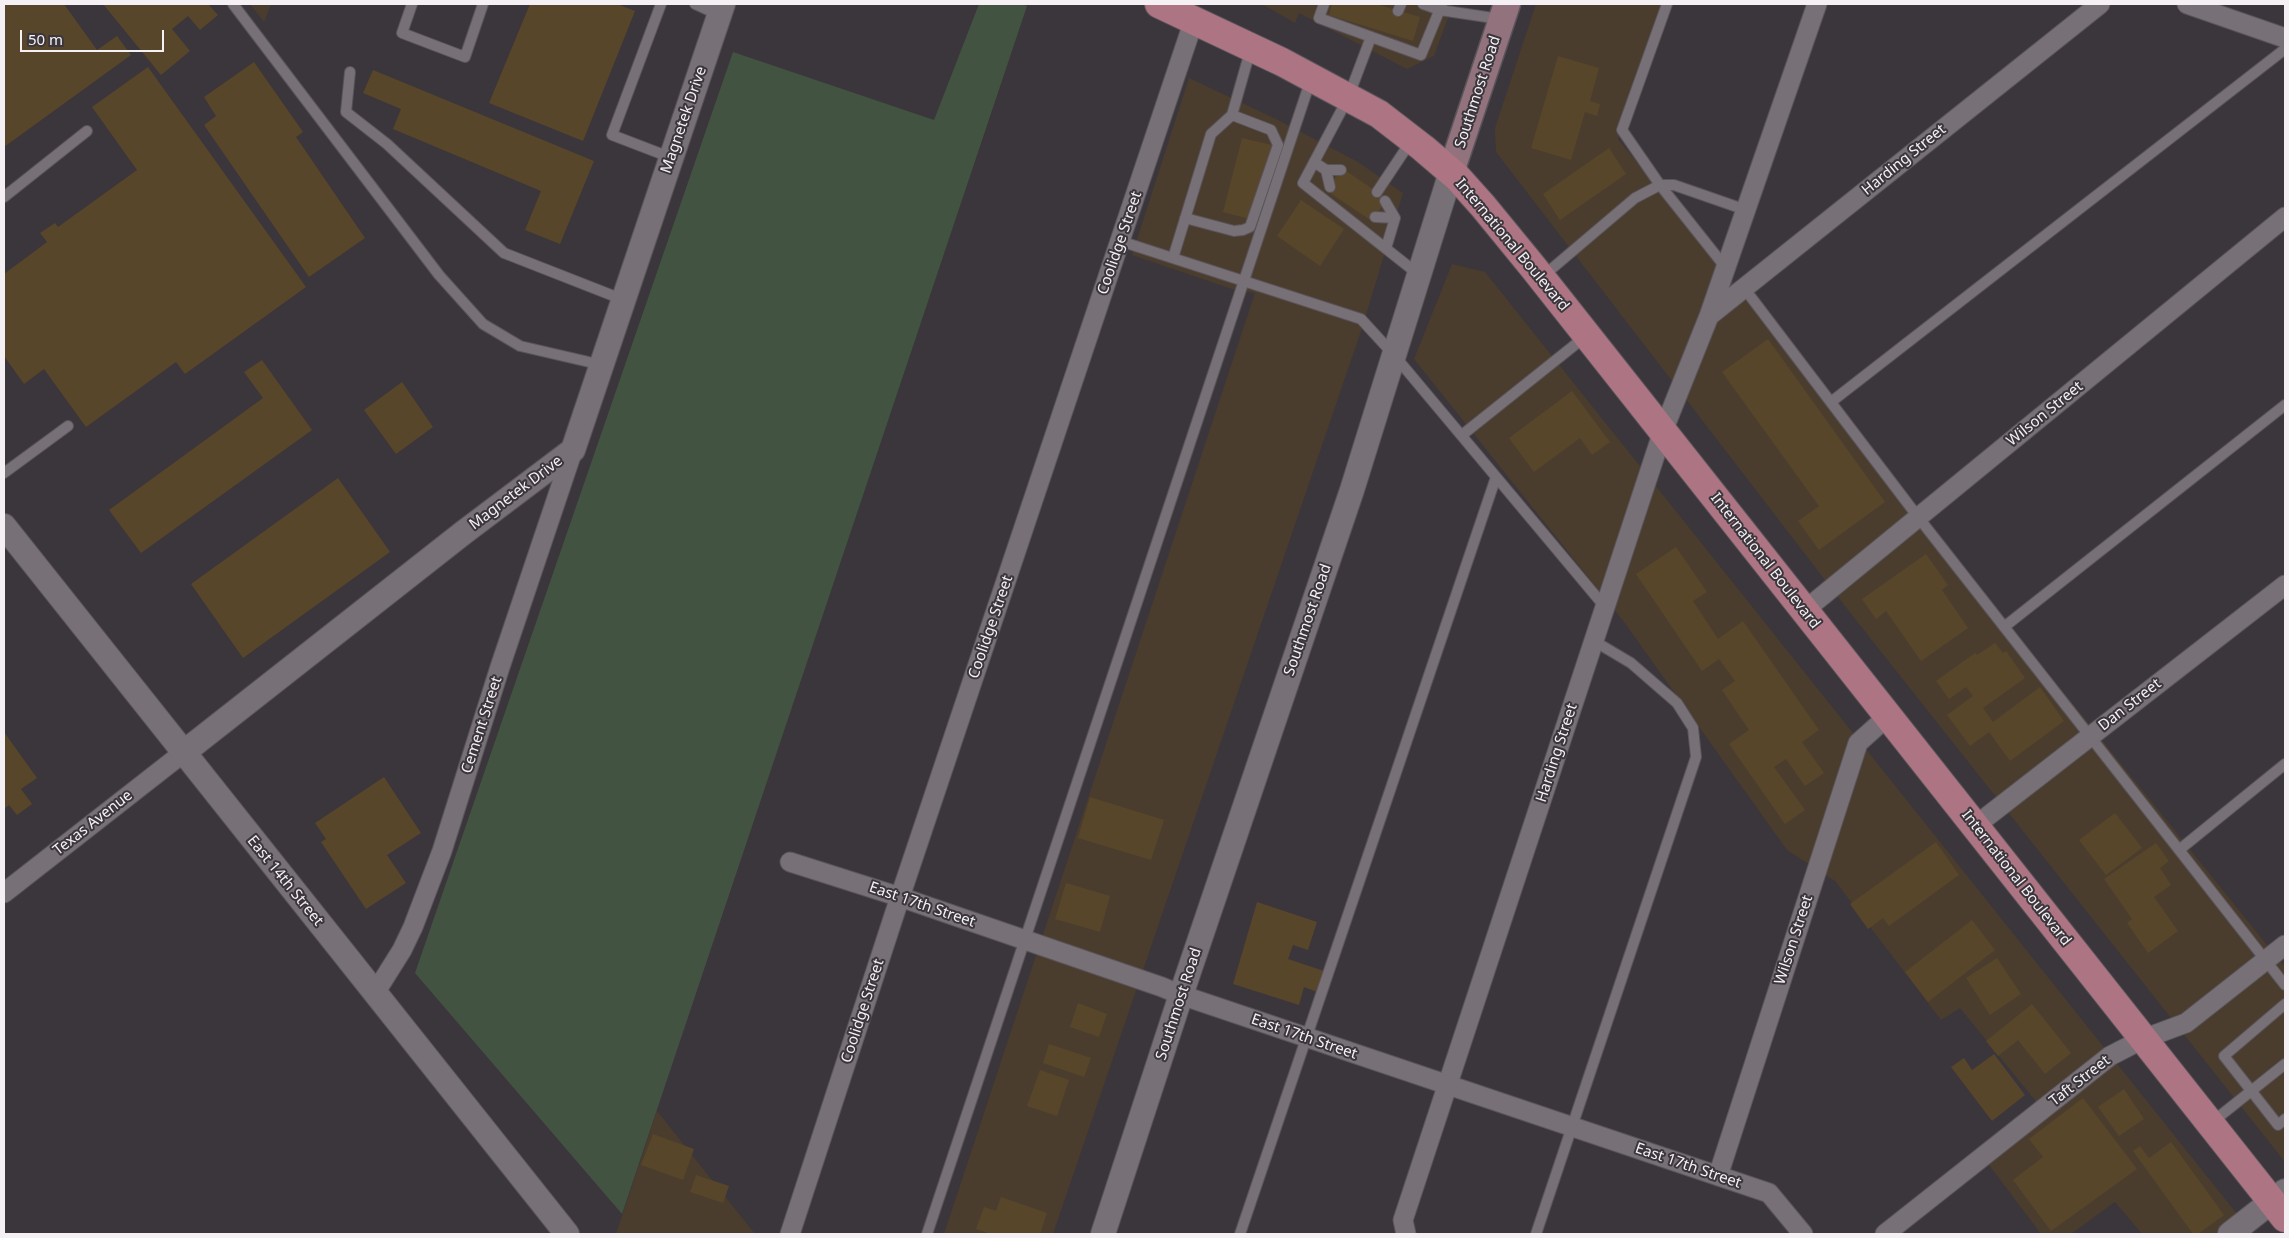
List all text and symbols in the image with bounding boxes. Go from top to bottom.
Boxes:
scale bar [22,20,166,52]
text: 50 m [28,29,63,49]
street label: Southmost Road [1451,34,1505,150]
street label: Magnetek Drive [657,64,711,176]
street label: Harding Street [1858,121,1950,199]
street label: International Boulevard [1451,175,1573,315]
street label: Coolidge Street [1094,189,1146,297]
street label: Wilson Street [2003,378,2087,450]
street label: Magnetek Drive [466,452,566,534]
street label: International Boulevard [1706,490,1824,632]
street label: Southmost Road [1280,562,1336,678]
street label: Coolidge Street [965,573,1017,681]
street label: Cement Street [458,674,506,776]
street label: Dan Street [2095,675,2165,735]
street label: Harding Street [1533,701,1581,805]
street label: Texas Avenue [50,786,136,860]
street label: International Boulevard [1957,807,2075,949]
street label: East 14th Street [243,832,327,930]
street label: East 17th Street [867,878,977,932]
street label: Wilson Street [1771,893,1817,987]
street label: Southmost Road [1152,946,1206,1062]
street label: Coolidge Street [838,957,888,1065]
street label: East 17th Street [1249,1010,1359,1064]
street label: Taft Street [2046,1052,2114,1110]
street label: East 17th Street [1633,1139,1743,1193]

